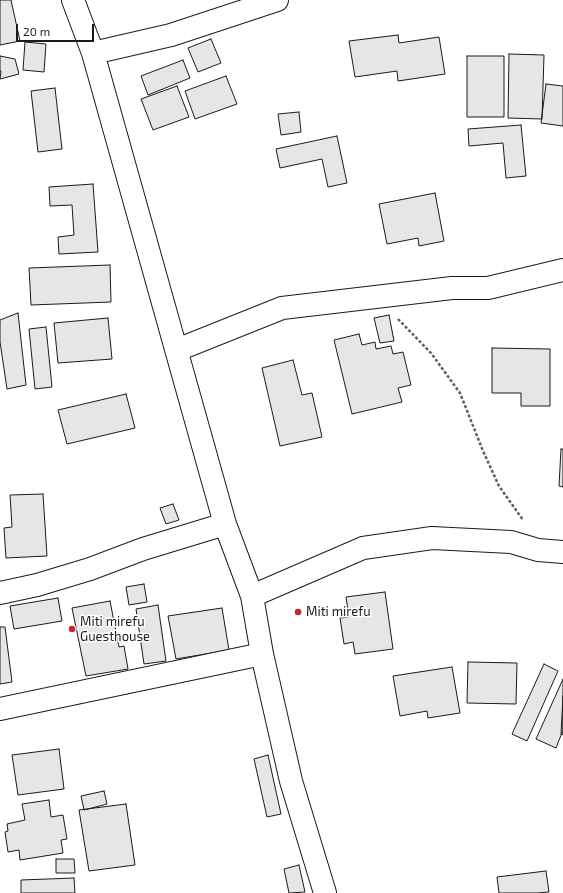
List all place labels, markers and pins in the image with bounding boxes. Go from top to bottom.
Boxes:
place label: Miti mirefu [306,604,371,620]
marker: Miti mirefu [293,607,303,617]
place label: Miti mirefu Guesthouse [80,614,150,645]
marker: Miti mirefu Guesthouse [67,624,77,634]

